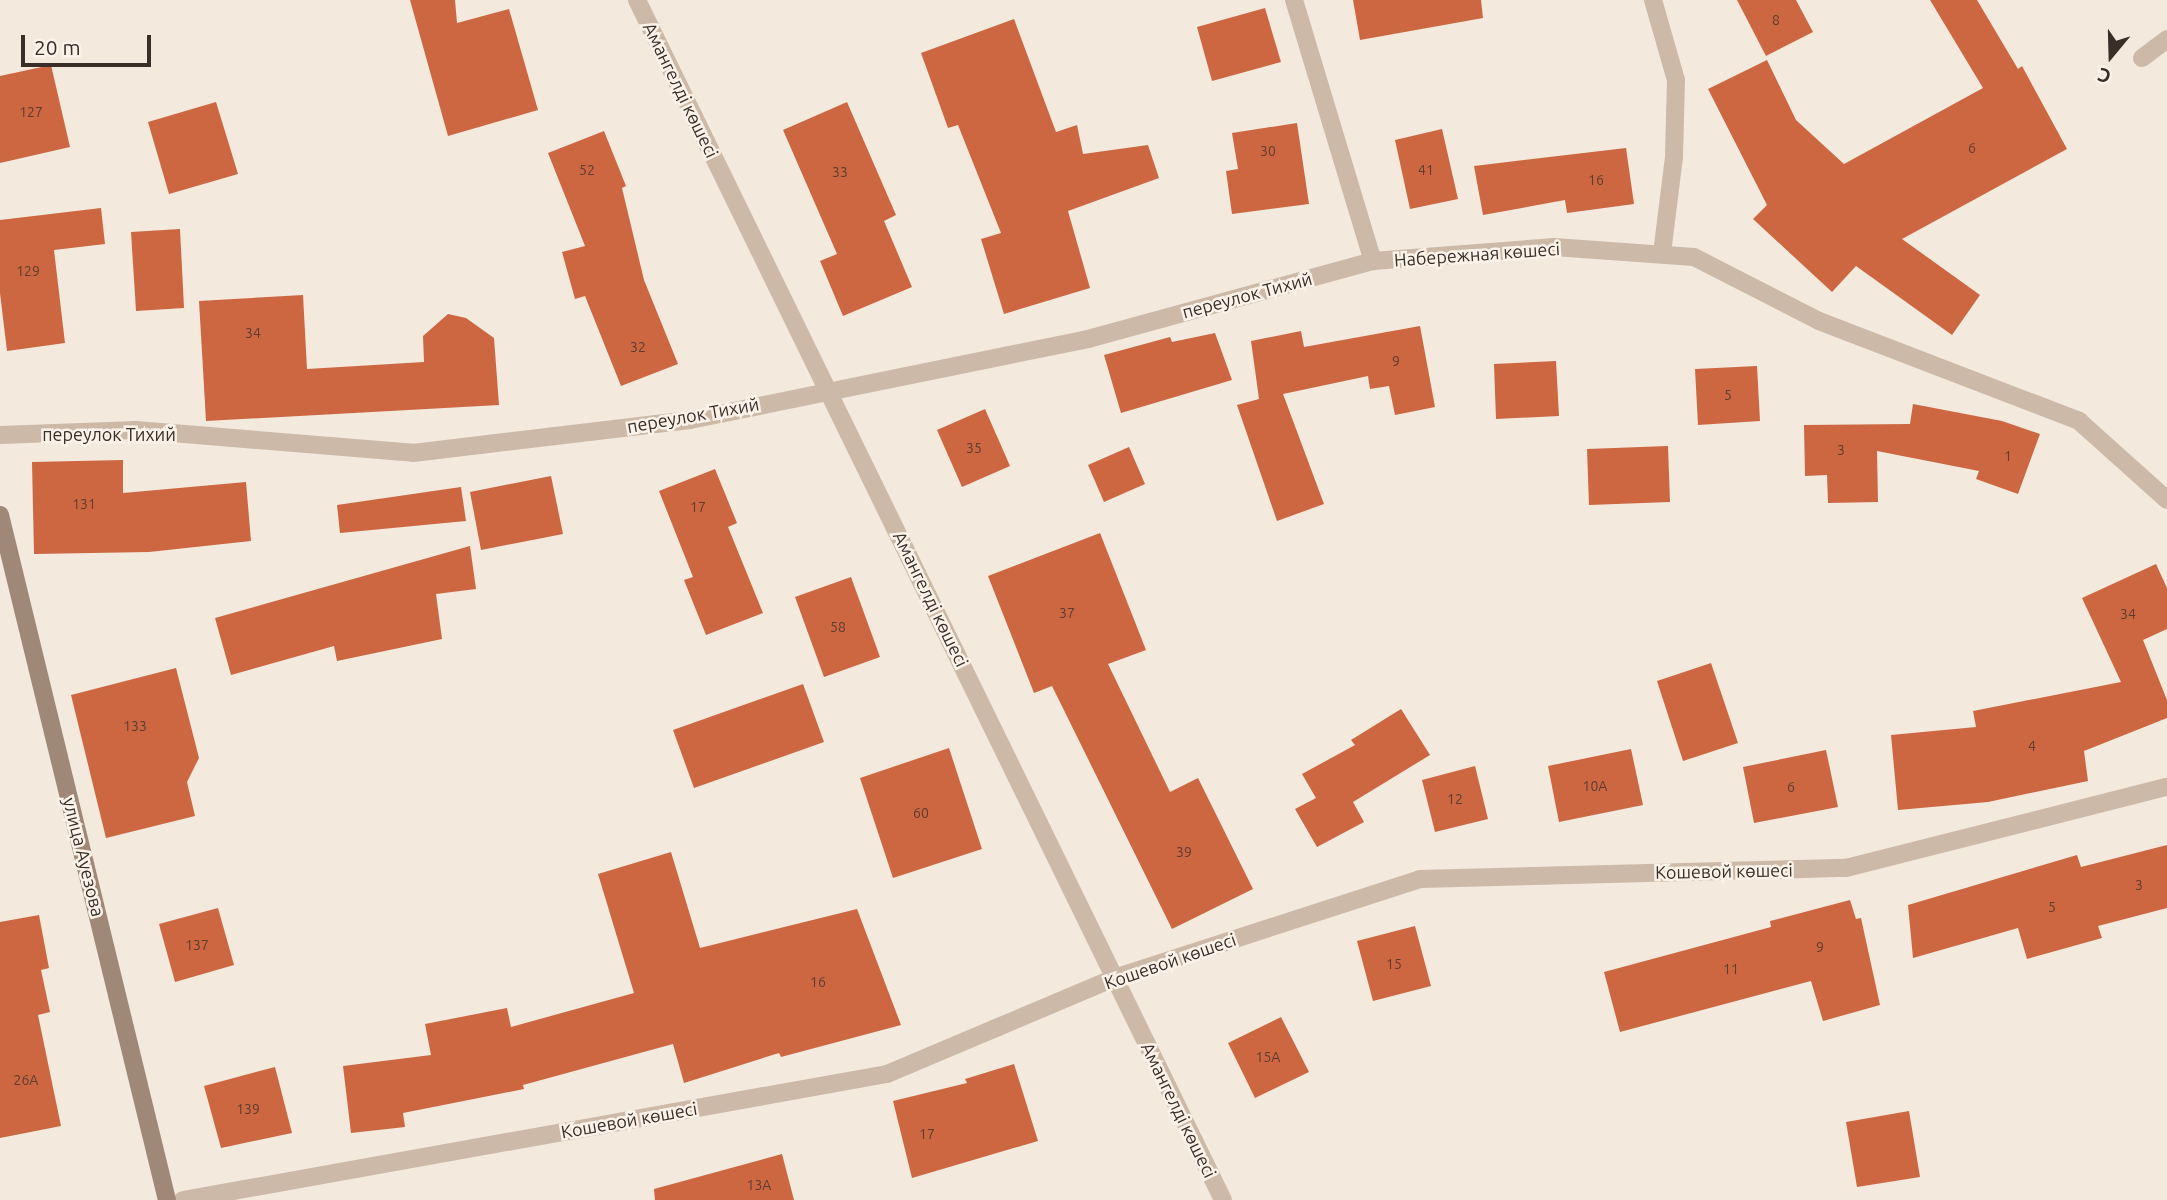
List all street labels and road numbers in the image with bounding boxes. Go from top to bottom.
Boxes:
street label: Амангелді көшесі [639,19,723,161]
street label: Набережная көшесі [1393,237,1561,271]
street label: переулок Тихий [1180,267,1314,323]
street label: переулок Тихий [625,393,761,437]
street label: переулок Тихий [42,423,176,445]
street label: Амангелді көшесі [889,528,973,670]
street label: улица Ауезова [59,795,109,919]
street label: Кошевой көшесі [1655,859,1793,883]
street label: Кошевой көшесі [1101,928,1239,994]
street label: Амангелді көшесі [1137,1039,1221,1181]
street label: Кошевой көшесі [559,1097,699,1143]

